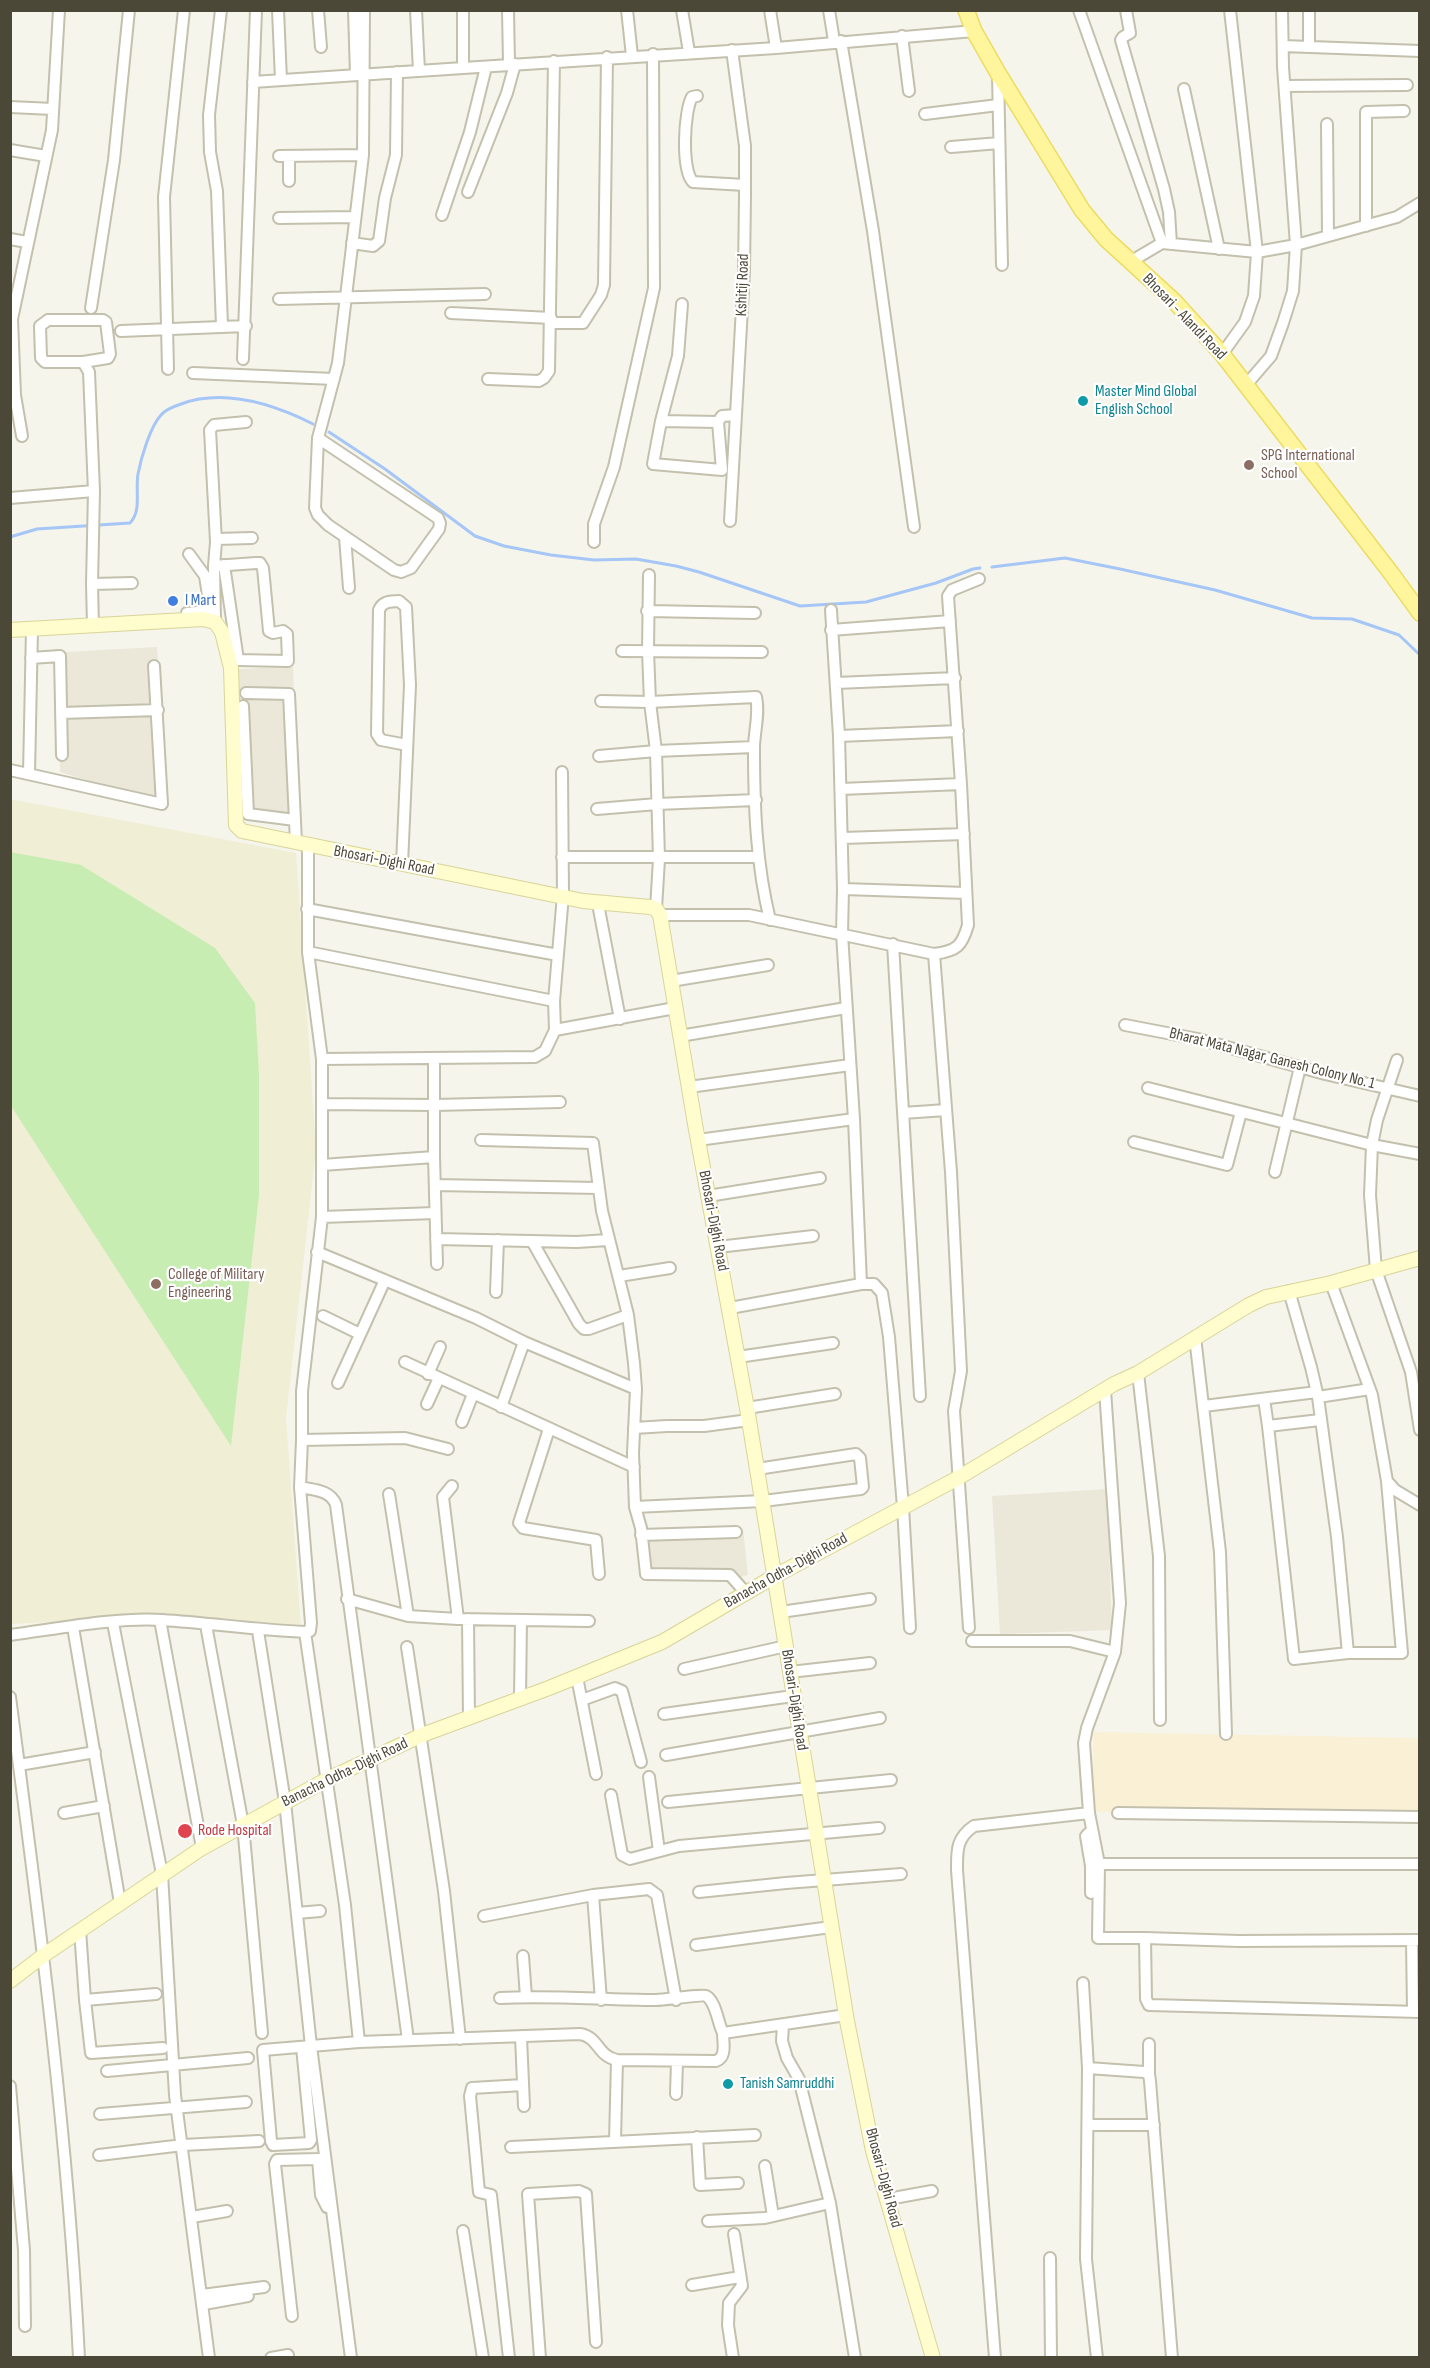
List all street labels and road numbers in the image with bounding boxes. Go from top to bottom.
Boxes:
street label: Kshitij Road [732,253,754,317]
street label: Bhosari - Alandi Road [1138,270,1230,364]
street label: Bhosari-Dighi Road [332,842,436,880]
street label: Bharat Mata Nagar, Ganesh Colony No. 1 [1167,1024,1377,1094]
street label: Bhosari-Dighi Road [694,1169,732,1273]
street label: Banacha Odha-Dighi Road [721,1529,851,1613]
street label: Bhosari-Dighi Road [777,1648,811,1752]
street label: Banacha Odha-Dighi Road [279,1734,411,1812]
street label: Bhosari-Dighi Road [861,2126,905,2230]

